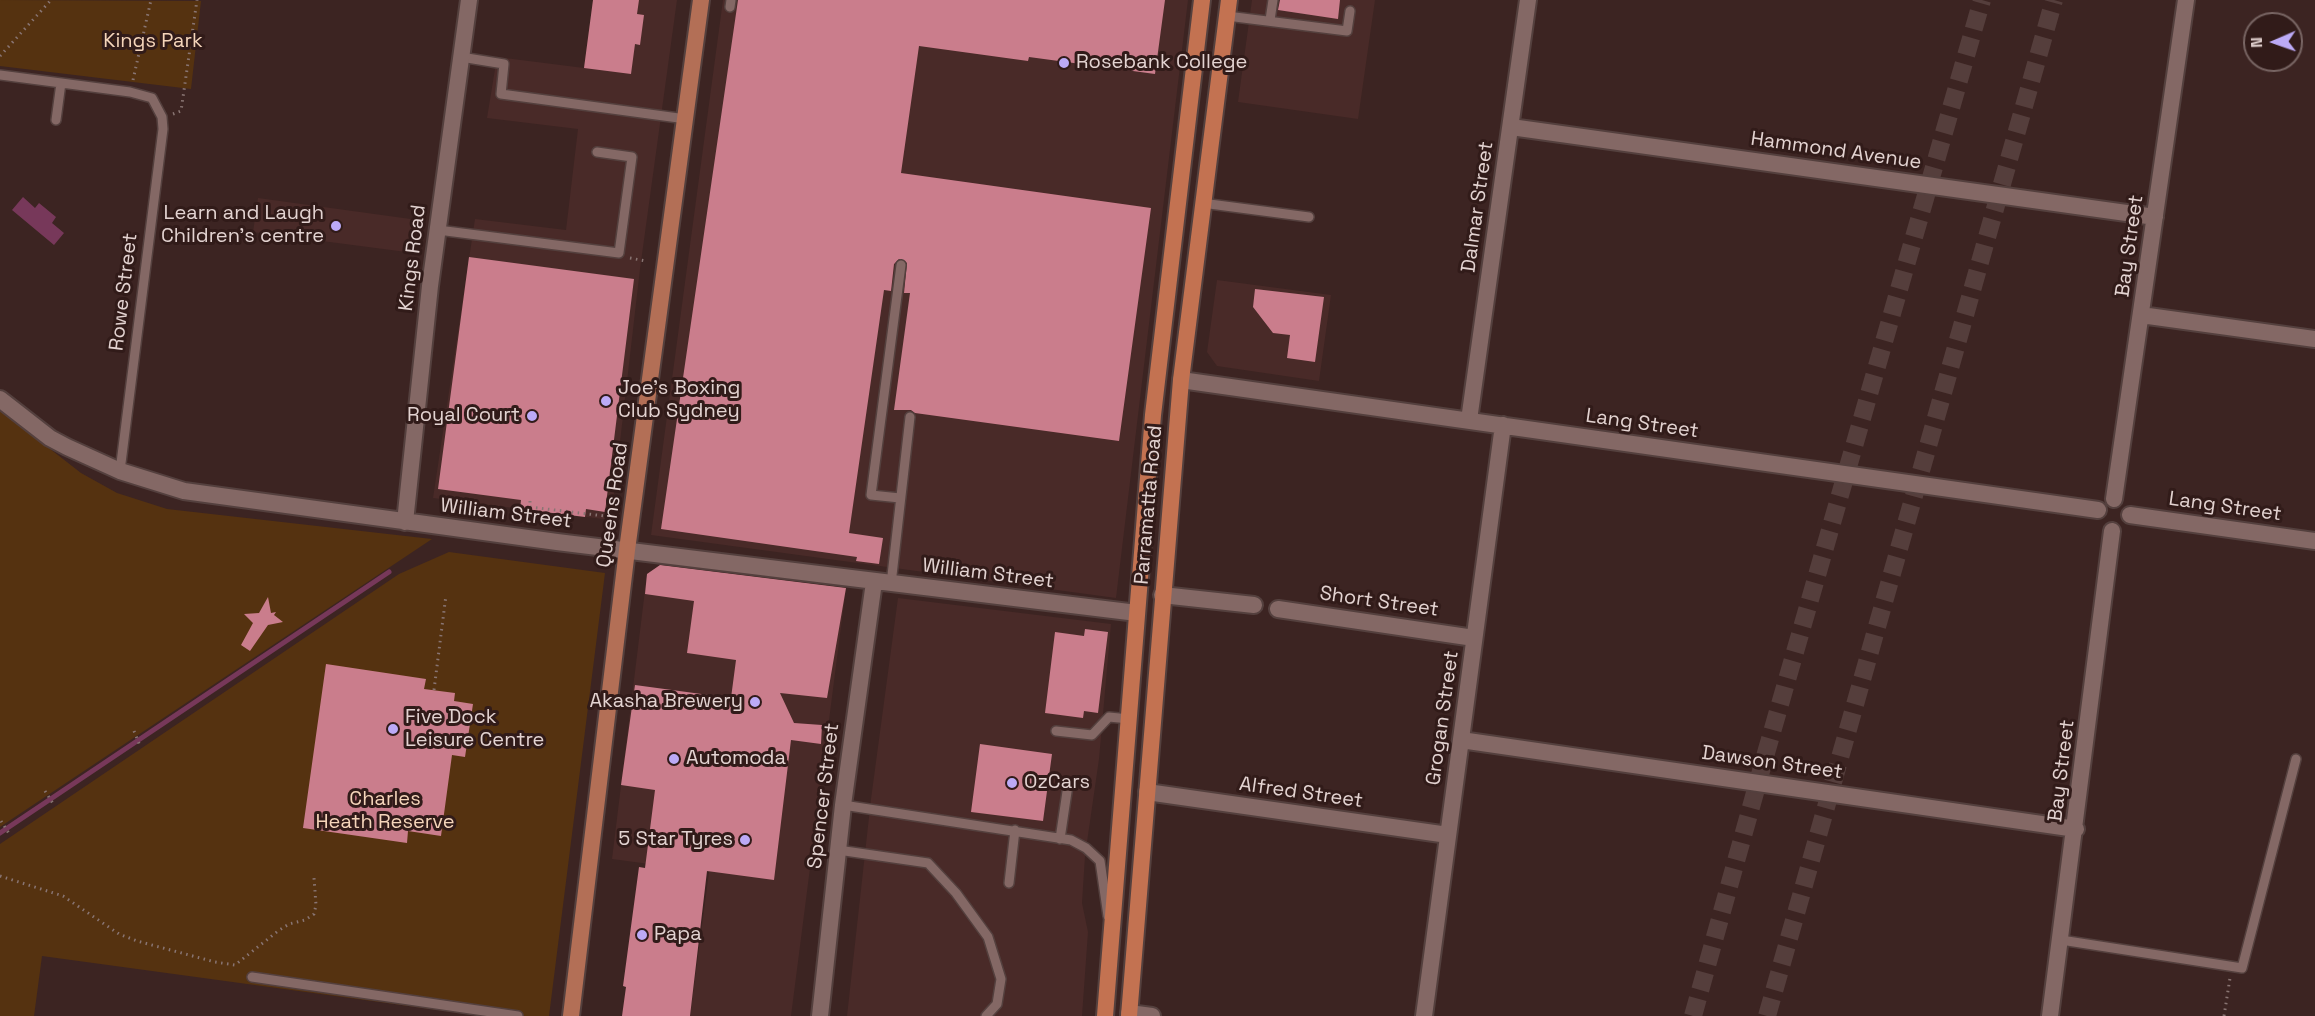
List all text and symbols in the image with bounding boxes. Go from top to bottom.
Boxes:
north arrow [2243,12,2303,72]
park label: Kings Park [103,30,203,54]
text: N [2246,37,2267,48]
place label: Rosebank College [1076,51,1247,75]
marker: Rosebank College [1057,56,1071,70]
street label: Hammond Avenue [1749,127,1923,175]
street label: Dalmar Street [1457,140,1499,274]
street label: Bay Street [2111,193,2149,299]
place label: Learn and Laugh Children's centre [161,202,324,249]
street label: Kings Road [395,203,431,313]
marker: Learn and Laugh Children's centre [329,219,343,233]
street label: Rowe Street [105,232,143,352]
place label: Joe's Boxing Club Sydney [618,377,740,424]
marker: Joe's Boxing Club Sydney [599,394,613,408]
place label: Royal Court [407,404,520,428]
street label: Lang Street [1584,404,1700,444]
marker: Royal Court [525,409,539,423]
street label: Parramatta Road [1130,424,1168,586]
street label: Queens Road [592,441,634,569]
street label: Lang Street [2167,487,2283,527]
street label: William Street [439,494,573,534]
street label: William Street [921,554,1055,594]
street label: Short Street [1318,582,1440,622]
street label: Grogan Street [1422,649,1464,787]
place label: Akasha Brewery [590,690,743,714]
marker: Akasha Brewery [748,695,762,709]
place label: Five Dock Leisure Centre [405,706,544,753]
street label: Bay Street [2044,718,2080,824]
marker: Five Dock Leisure Centre [386,722,400,736]
street label: Spencer Street [803,722,845,870]
street label: Dawson Street [1700,741,1844,785]
place label: Automoda [686,747,786,771]
marker: Automoda [667,752,681,766]
place label: OzCars [1024,771,1090,795]
street label: Alfred Street [1238,772,1364,814]
marker: OzCars [1005,776,1019,790]
park label: Charles Heath Reserve [315,788,455,835]
place label: 5 Star Tyres [618,828,733,852]
marker: 5 Star Tyres [738,833,752,847]
place label: Papa [654,923,702,947]
marker: Papa [635,928,649,942]

